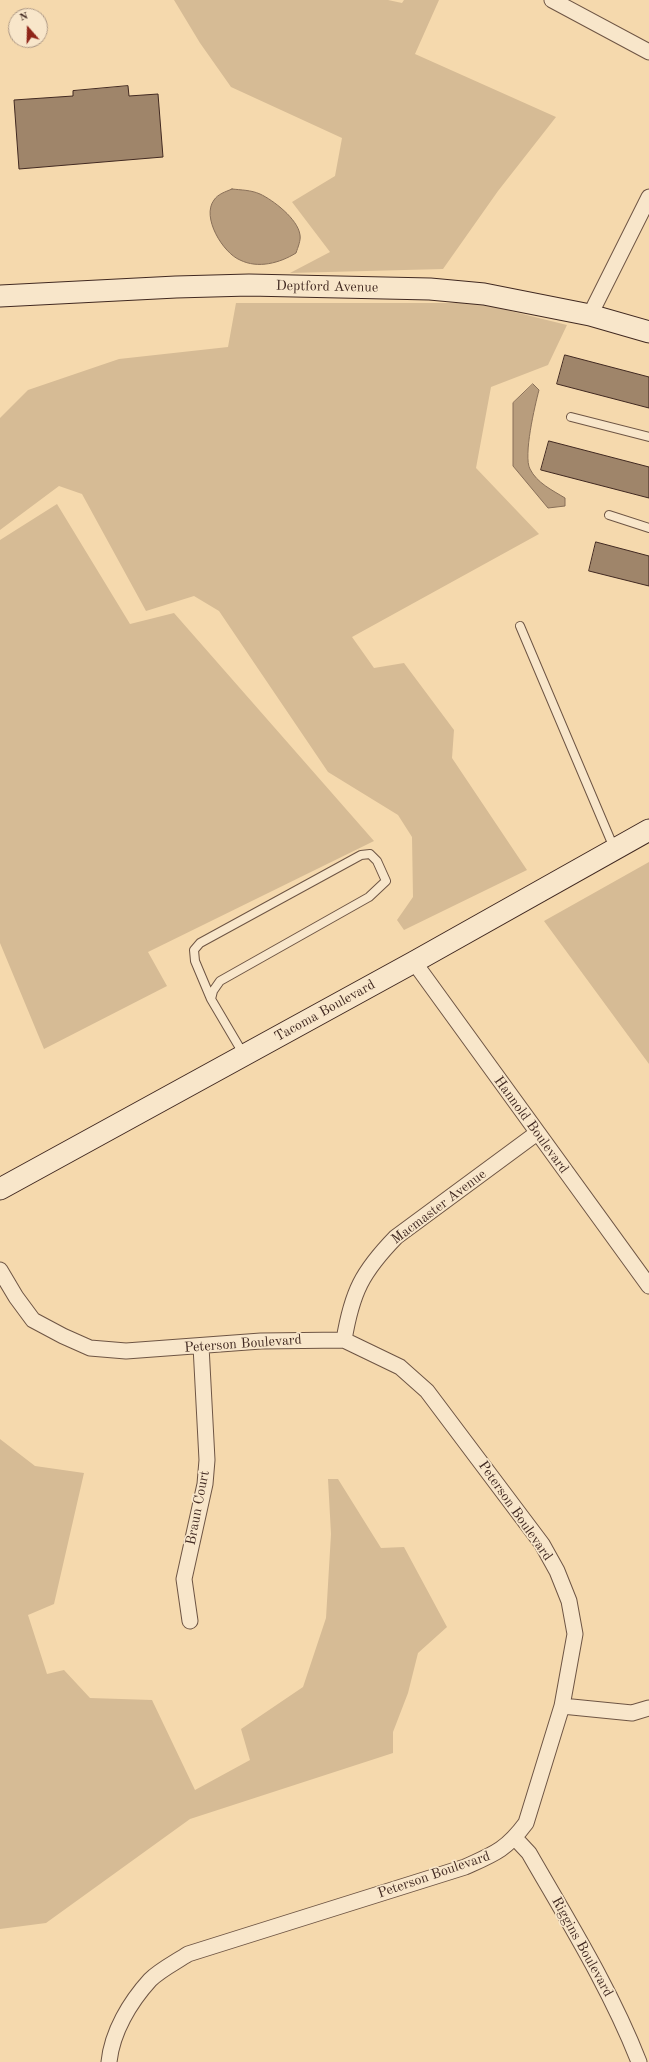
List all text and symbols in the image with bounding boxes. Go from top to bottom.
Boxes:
north arrow [8,8,48,48]
text: N [18,11,30,24]
street label: Deptford Avenue [276,278,378,296]
street label: Tacoma Boulevard [272,976,378,1046]
street label: Hannold Boulevard [490,1073,572,1177]
street label: Macmaster Avenue [388,1166,490,1248]
street label: Peterson Boulevard [184,1332,302,1356]
street label: Peterson Boulevard [474,1458,556,1564]
street label: Braun Court [183,1469,213,1547]
street label: Peterson Boulevard [375,1848,493,1902]
street label: Riggins Boulevard [548,1894,616,2000]

